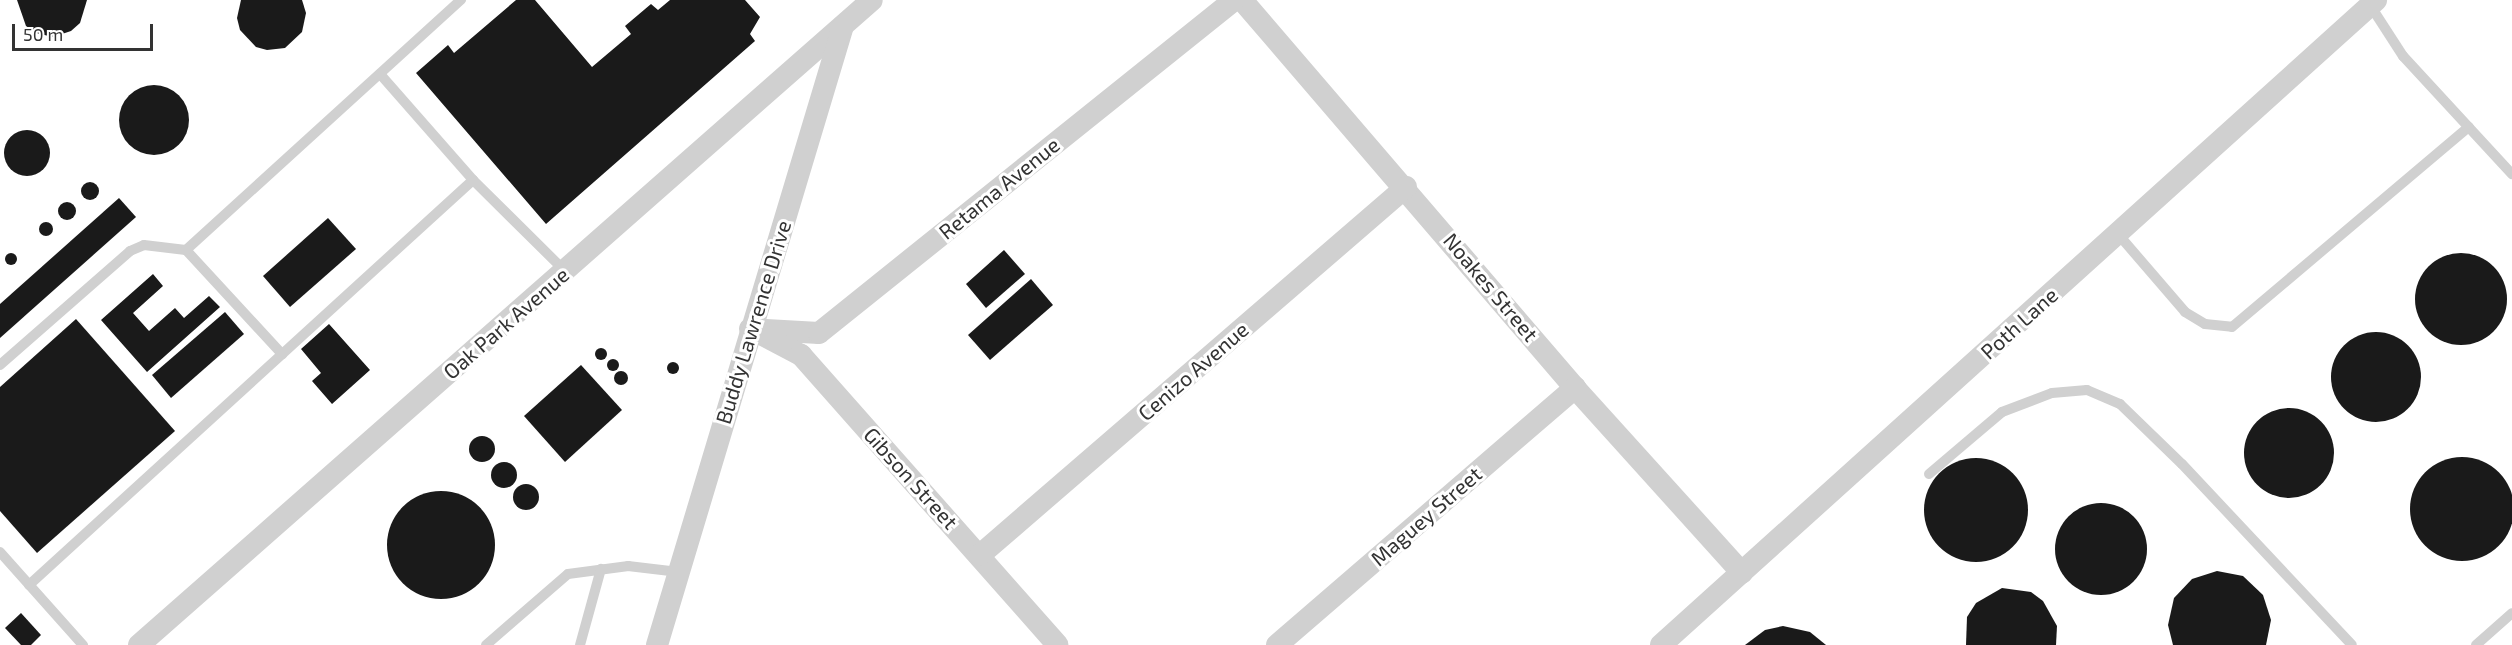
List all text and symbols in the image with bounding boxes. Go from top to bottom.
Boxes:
scale bar [15,12,156,50]
text: 50 m [23,23,63,45]
street label: Retama Avenue [933,131,1065,245]
street label: Buddy Lawrence Drive [710,217,796,427]
street label: Noakes Street [1438,228,1544,346]
street label: Oak Park Avenue [438,261,574,385]
street label: Poth Lane [1975,282,2063,364]
street label: Cenizo Avenue [1133,316,1253,426]
street label: Gibson Street [859,422,963,534]
street label: Maguey Street [1365,461,1487,571]

